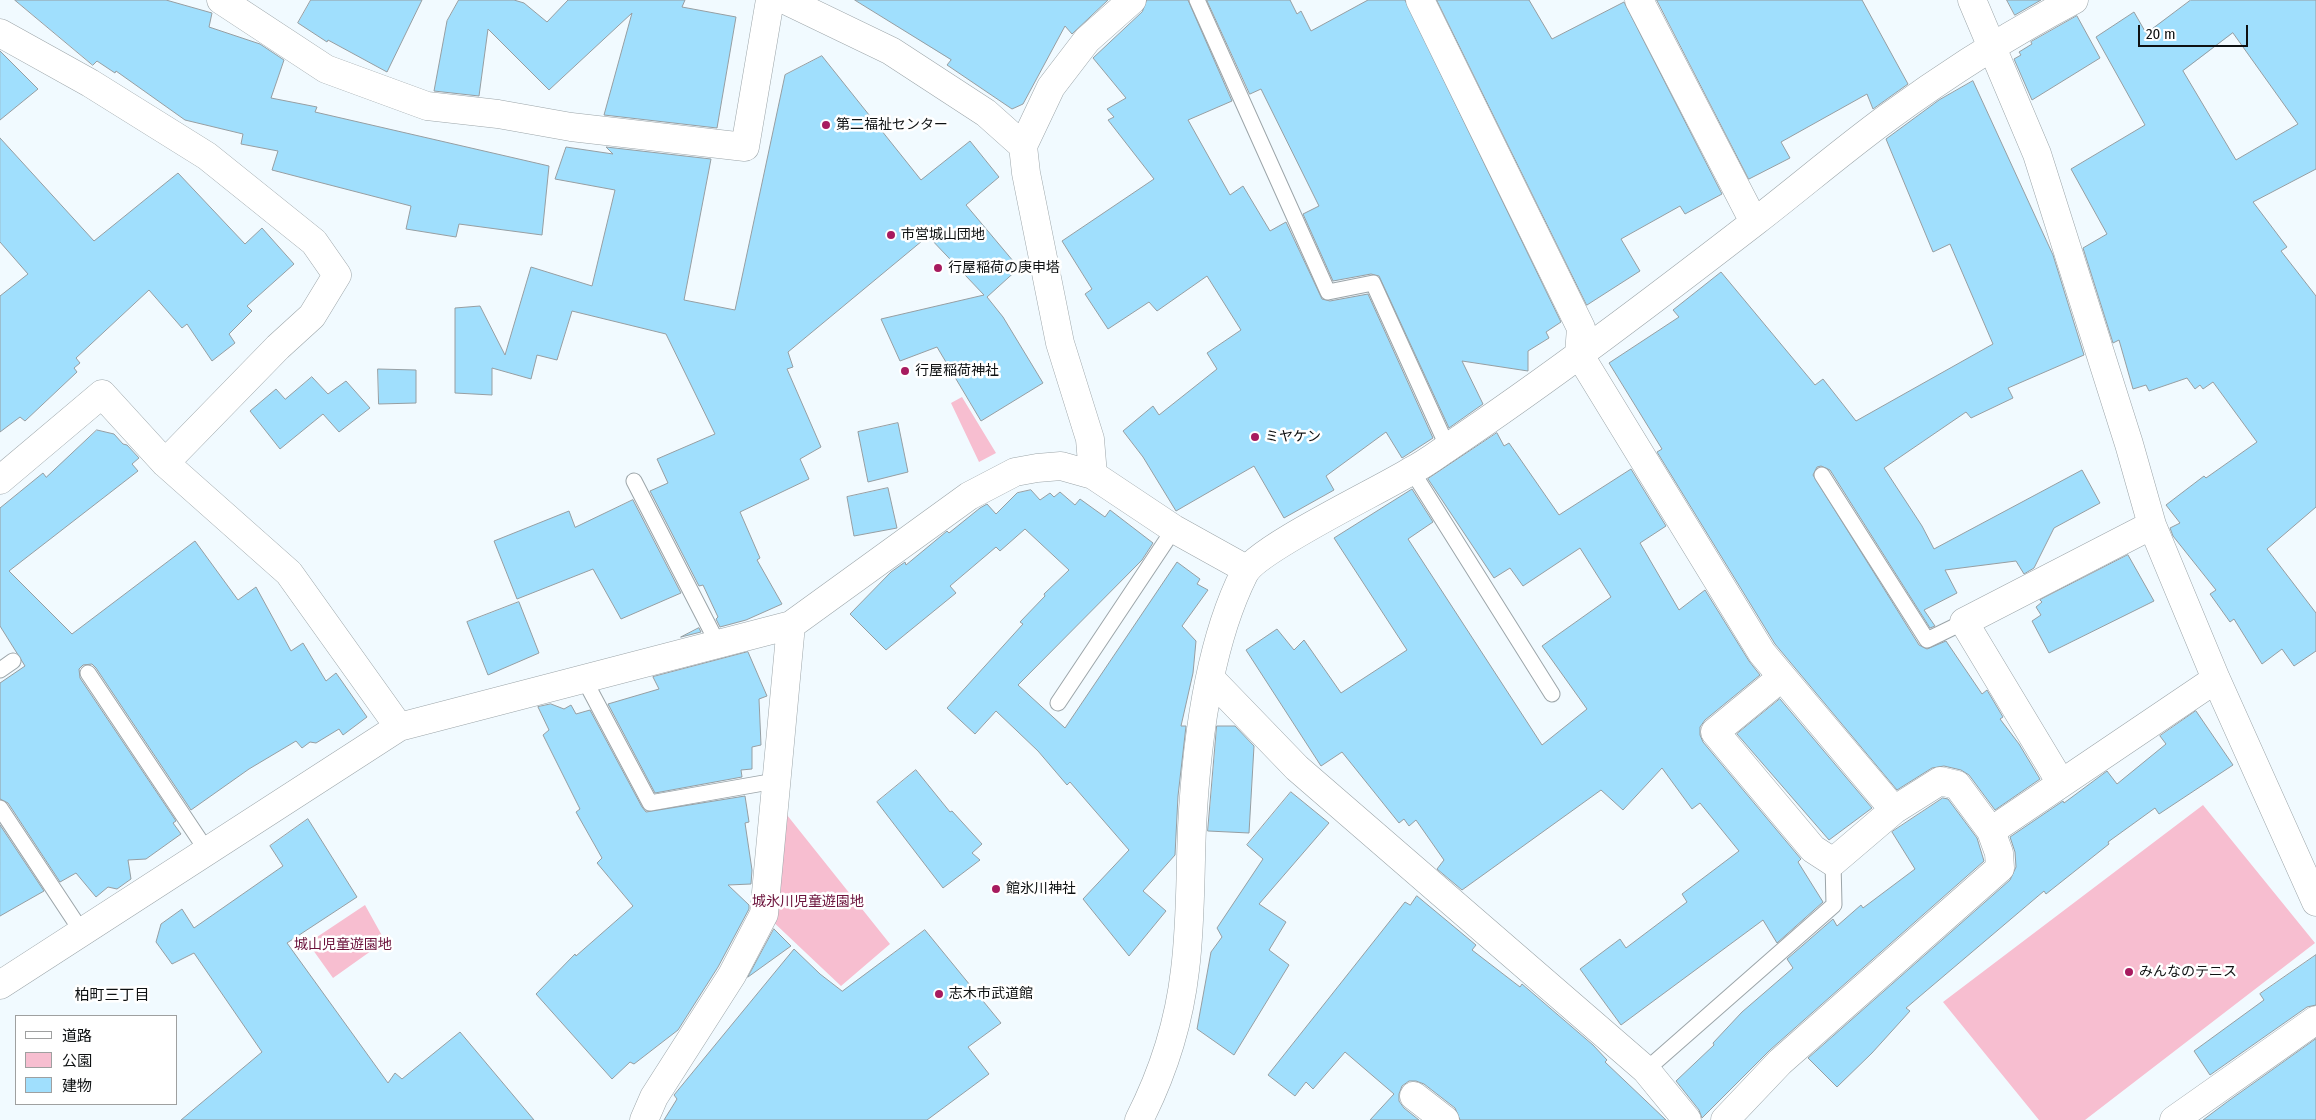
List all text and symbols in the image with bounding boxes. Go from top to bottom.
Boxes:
scale bar [2141,15,2251,47]
text: 20 m [2146,25,2176,43]
place label: 第二福祉センター [836,117,948,133]
marker: 第二福祉センター [820,119,832,131]
place label: 市営城山団地 [901,227,985,243]
marker: 市営城山団地 [885,229,897,241]
place label: 行屋稲荷の庚申塔 [948,260,1060,276]
marker: 行屋稲荷の庚申塔 [932,262,944,274]
place label: 行屋稲荷神社 [915,363,999,379]
marker: 行屋稲荷神社 [899,365,911,377]
place label: ミヤケン [1265,429,1321,445]
marker: ミヤケン [1249,431,1261,443]
place label: 館氷川神社 [1006,881,1076,897]
marker: 館氷川神社 [990,883,1002,895]
park label: 城氷川児童遊園地 [752,894,864,910]
park label: 城山児童遊園地 [294,937,392,953]
place label: みんなのテニス [2139,964,2237,980]
marker: みんなのテニス [2123,966,2135,978]
place label: 志木市武道館 [949,986,1033,1002]
district label: 柏町三丁目 [75,987,149,1005]
marker: 志木市武道館 [933,988,945,1000]
legend [15,1015,178,1105]
text: 道路 [62,1027,92,1045]
text: 公園 [62,1052,92,1070]
text: 建物 [62,1077,92,1095]

